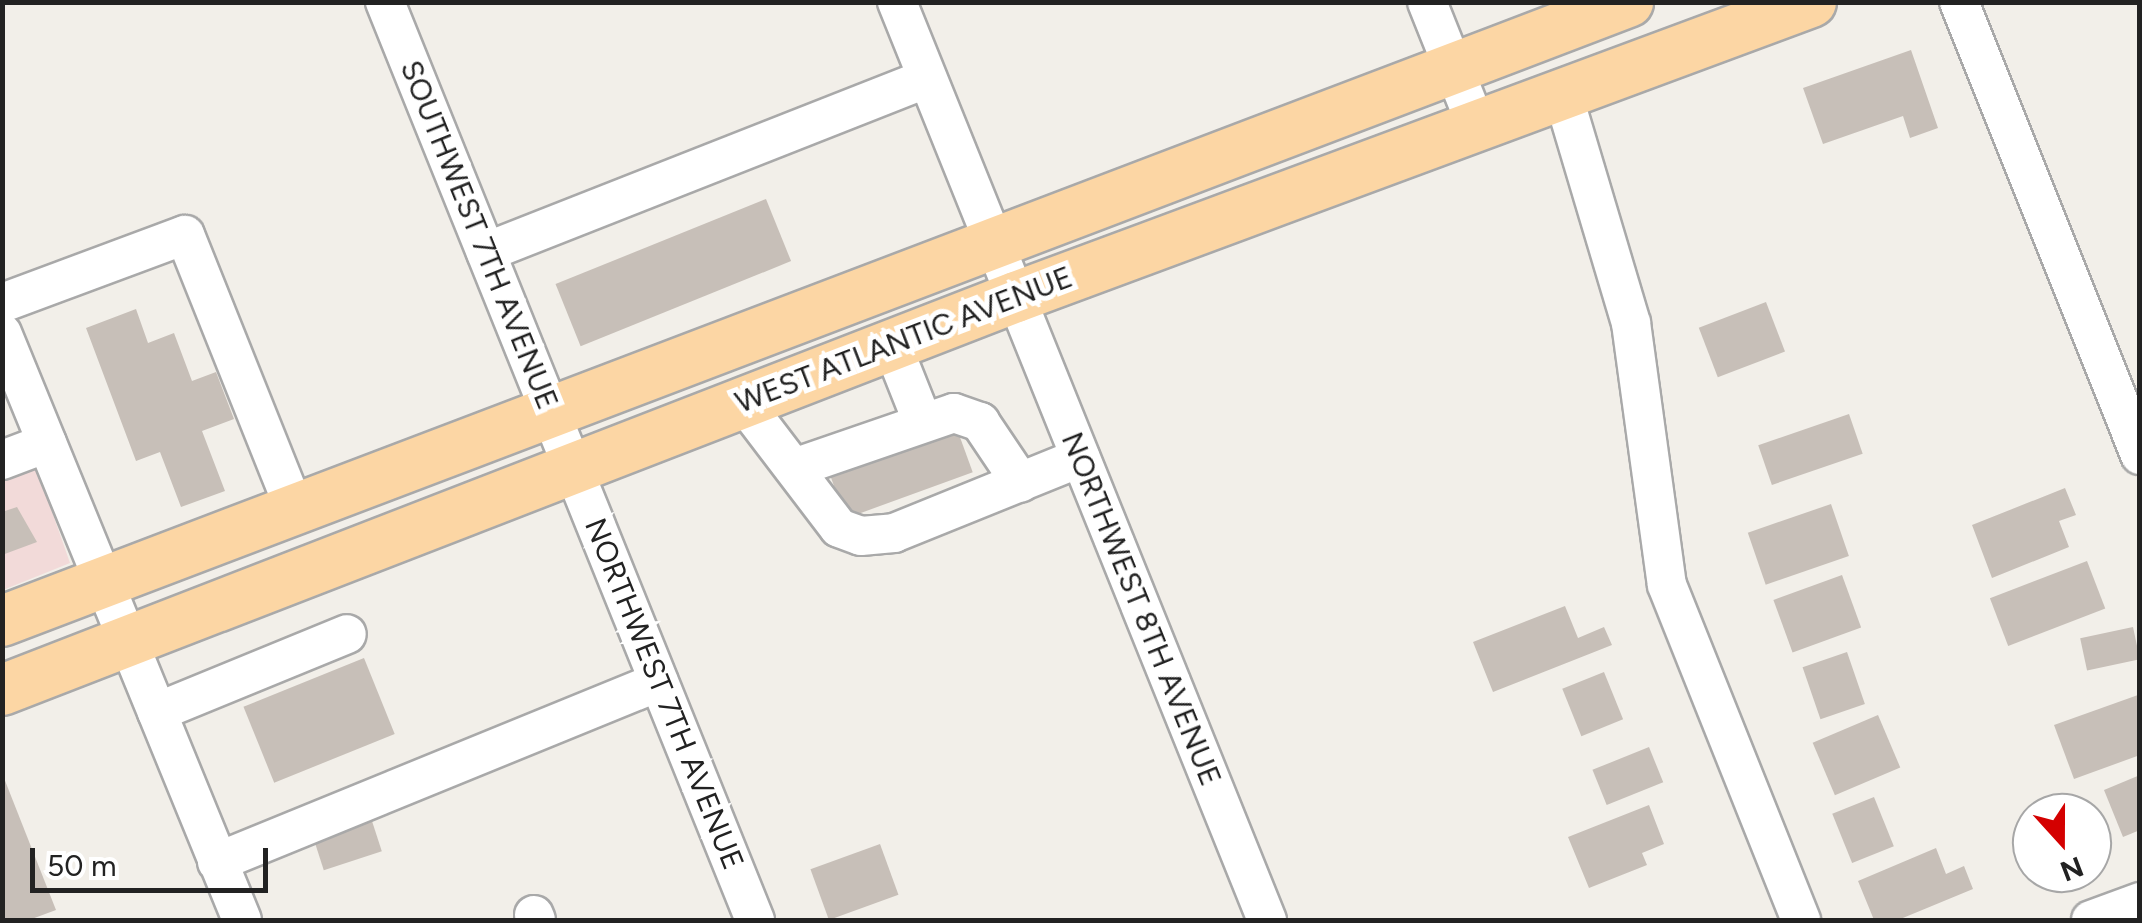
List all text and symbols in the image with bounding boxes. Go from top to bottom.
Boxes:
street label: SOUTHWEST 7TH AVENUE [392,55,566,415]
street label: WEST ATLANTIC AVENUE [730,259,1078,421]
street label: NORTHWEST 8TH AVENUE [1054,427,1228,791]
street label: NORTHWEST 7TH AVENUE [577,513,751,875]
north arrow [2012,793,2112,893]
scale bar [35,828,272,890]
text: 50 m [47,847,116,884]
text: N [2056,849,2088,889]

